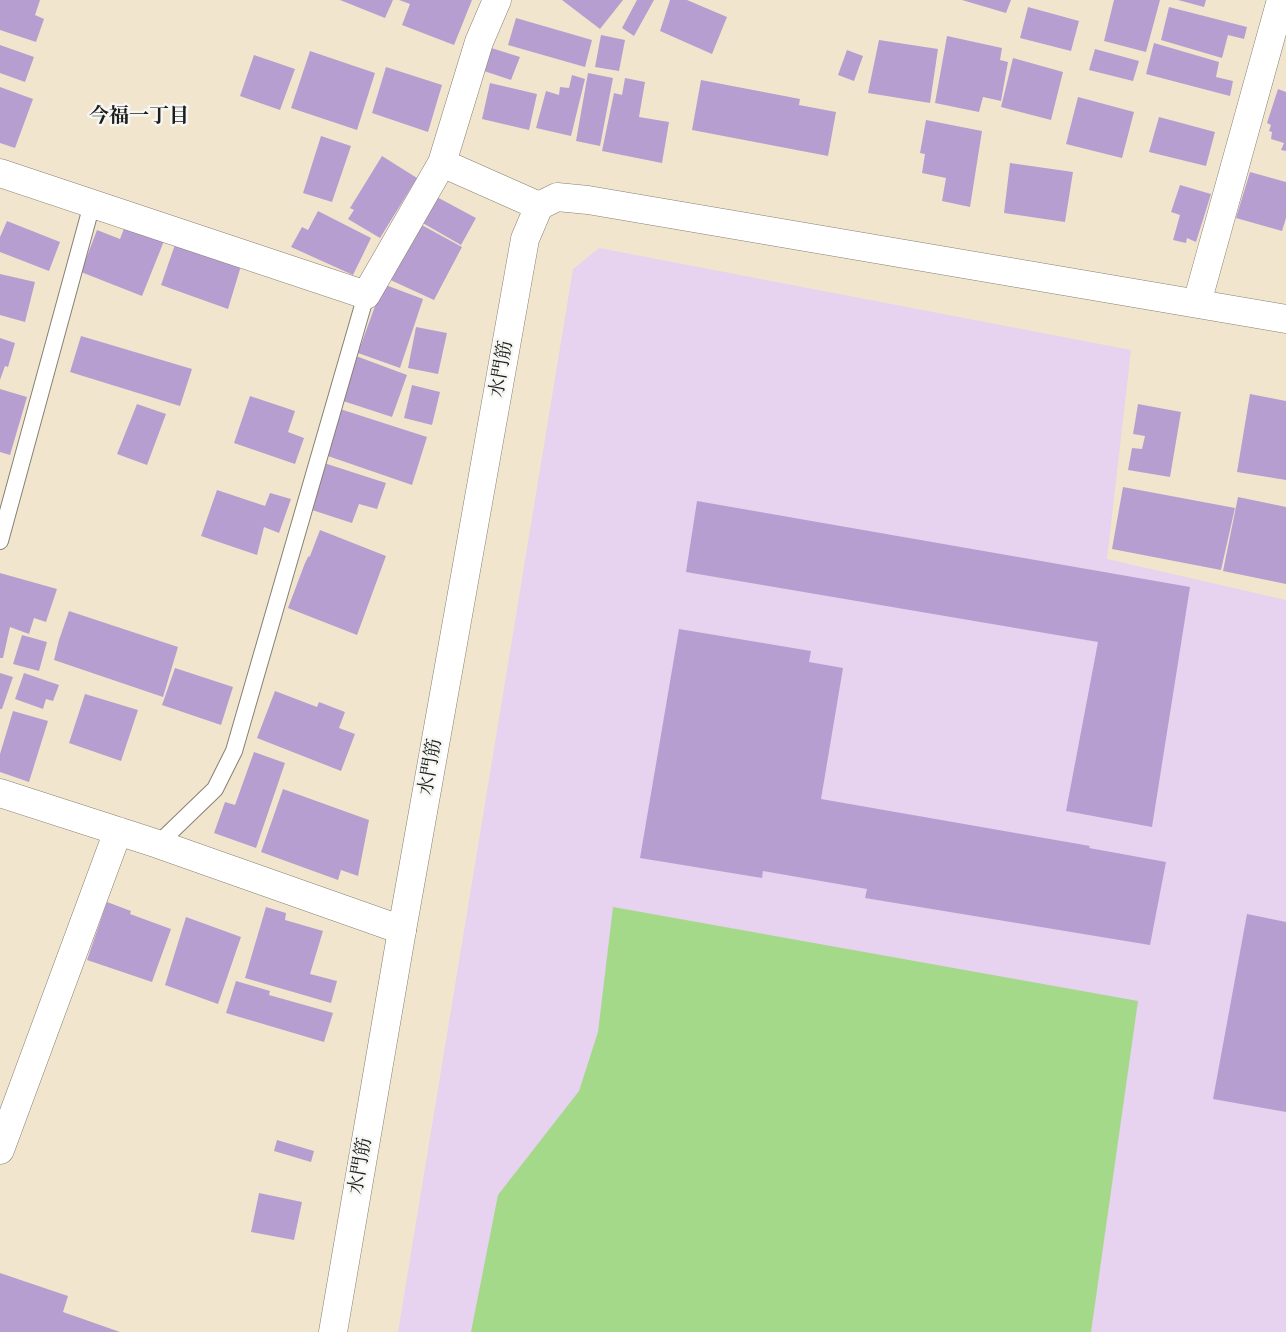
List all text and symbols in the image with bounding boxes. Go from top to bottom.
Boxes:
district label: 今福一丁目 [89,105,189,129]
street label: 水門筋 [486,339,518,399]
street label: 水門筋 [415,737,447,797]
street label: 水門筋 [345,1136,377,1196]

